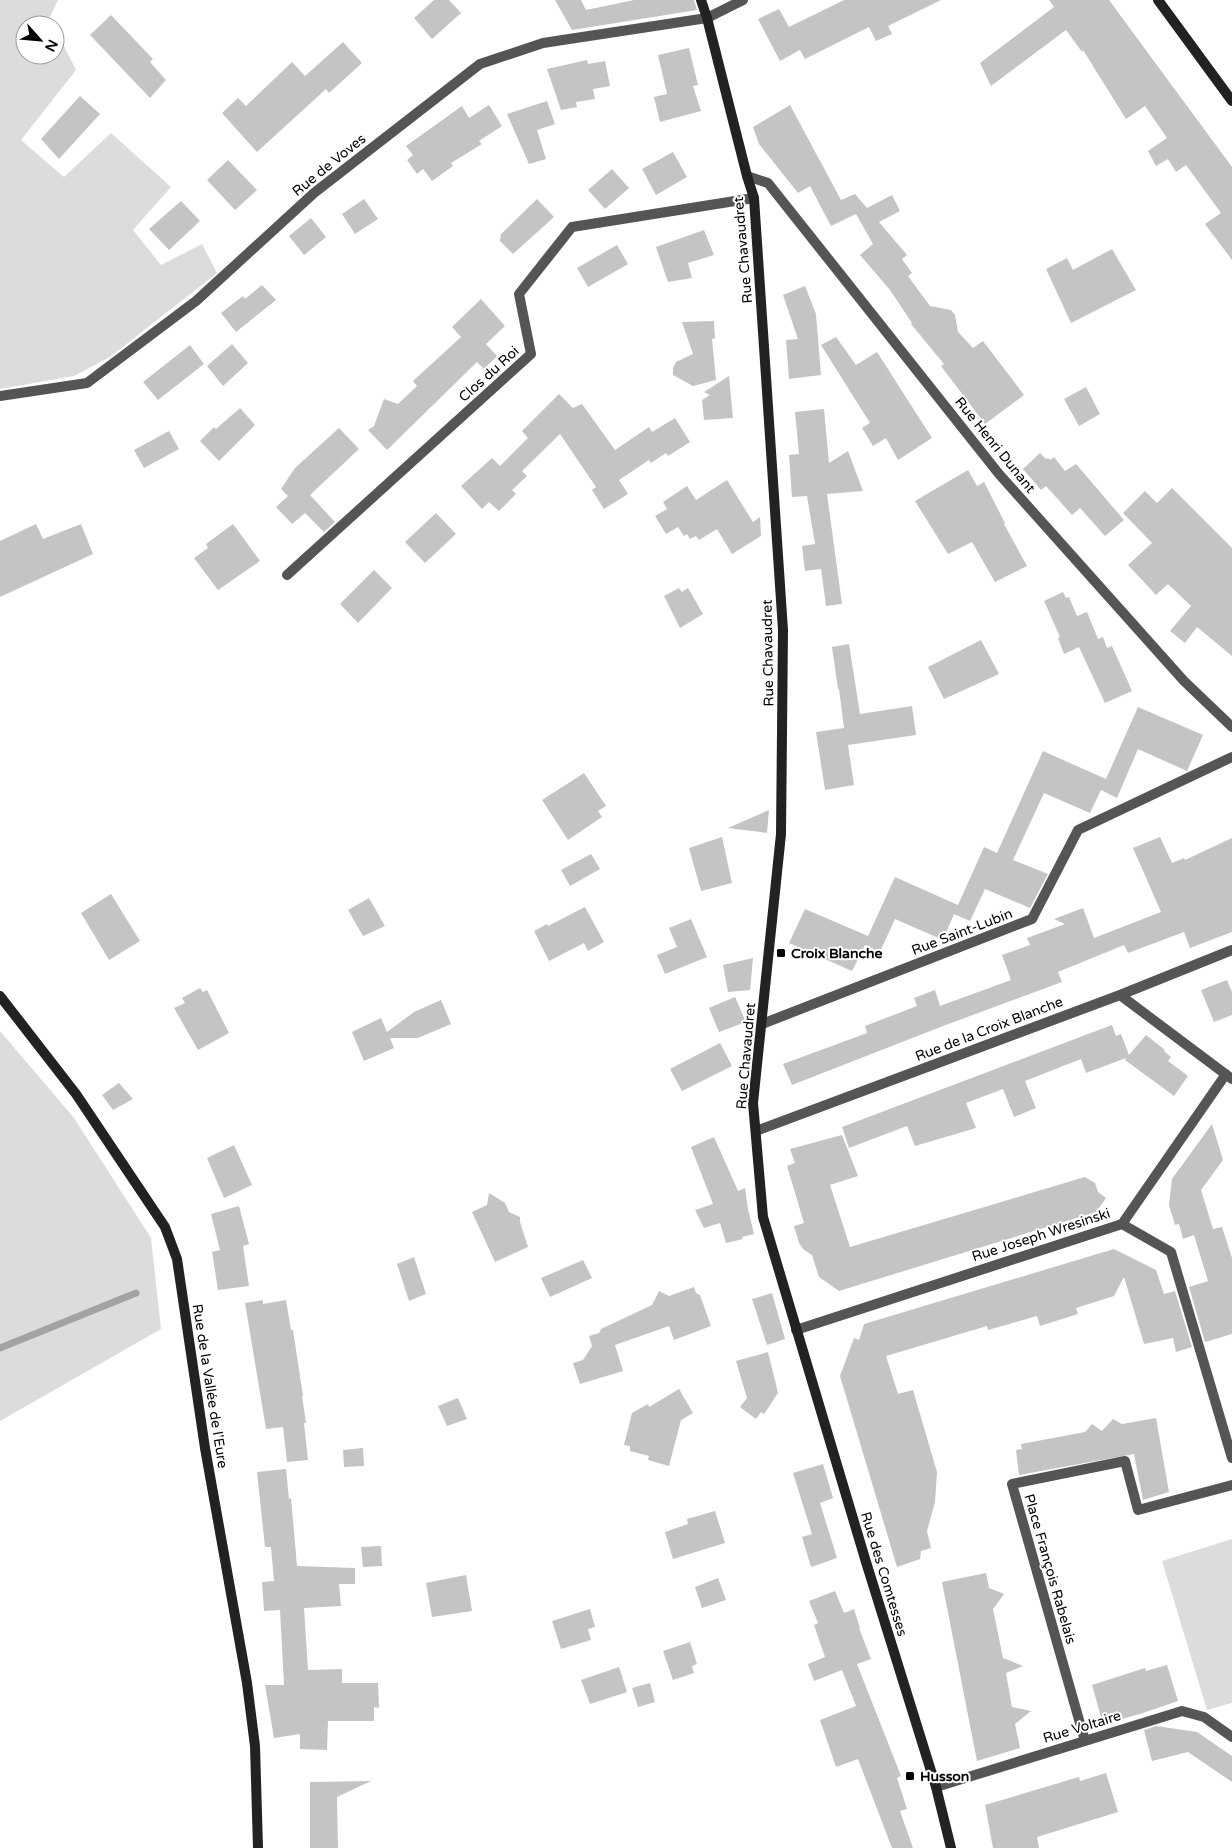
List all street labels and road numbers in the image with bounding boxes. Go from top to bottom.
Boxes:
street label: Rue de Voves [289,130,369,200]
street label: Rue Chavaudret [730,195,756,304]
street label: Clos du Roi [455,343,523,405]
street label: Rue Henri Dunant [951,394,1039,497]
street label: Rue Chavaudret [759,599,777,707]
street label: Rue Saint-Lubin [909,905,1015,959]
street label: Rue de la Croix Blanche [913,993,1065,1065]
street label: Rue Chavaudret [733,1001,759,1110]
street label: Rue Joseph Wresinski [970,1205,1112,1265]
street label: Rue de la Vallée de l'Eure [189,1303,231,1469]
street label: Place François Rabelais [1020,1492,1080,1646]
street label: Rue des Comtesses [857,1510,911,1638]
street label: Rue Voltaire [1041,1707,1123,1747]

